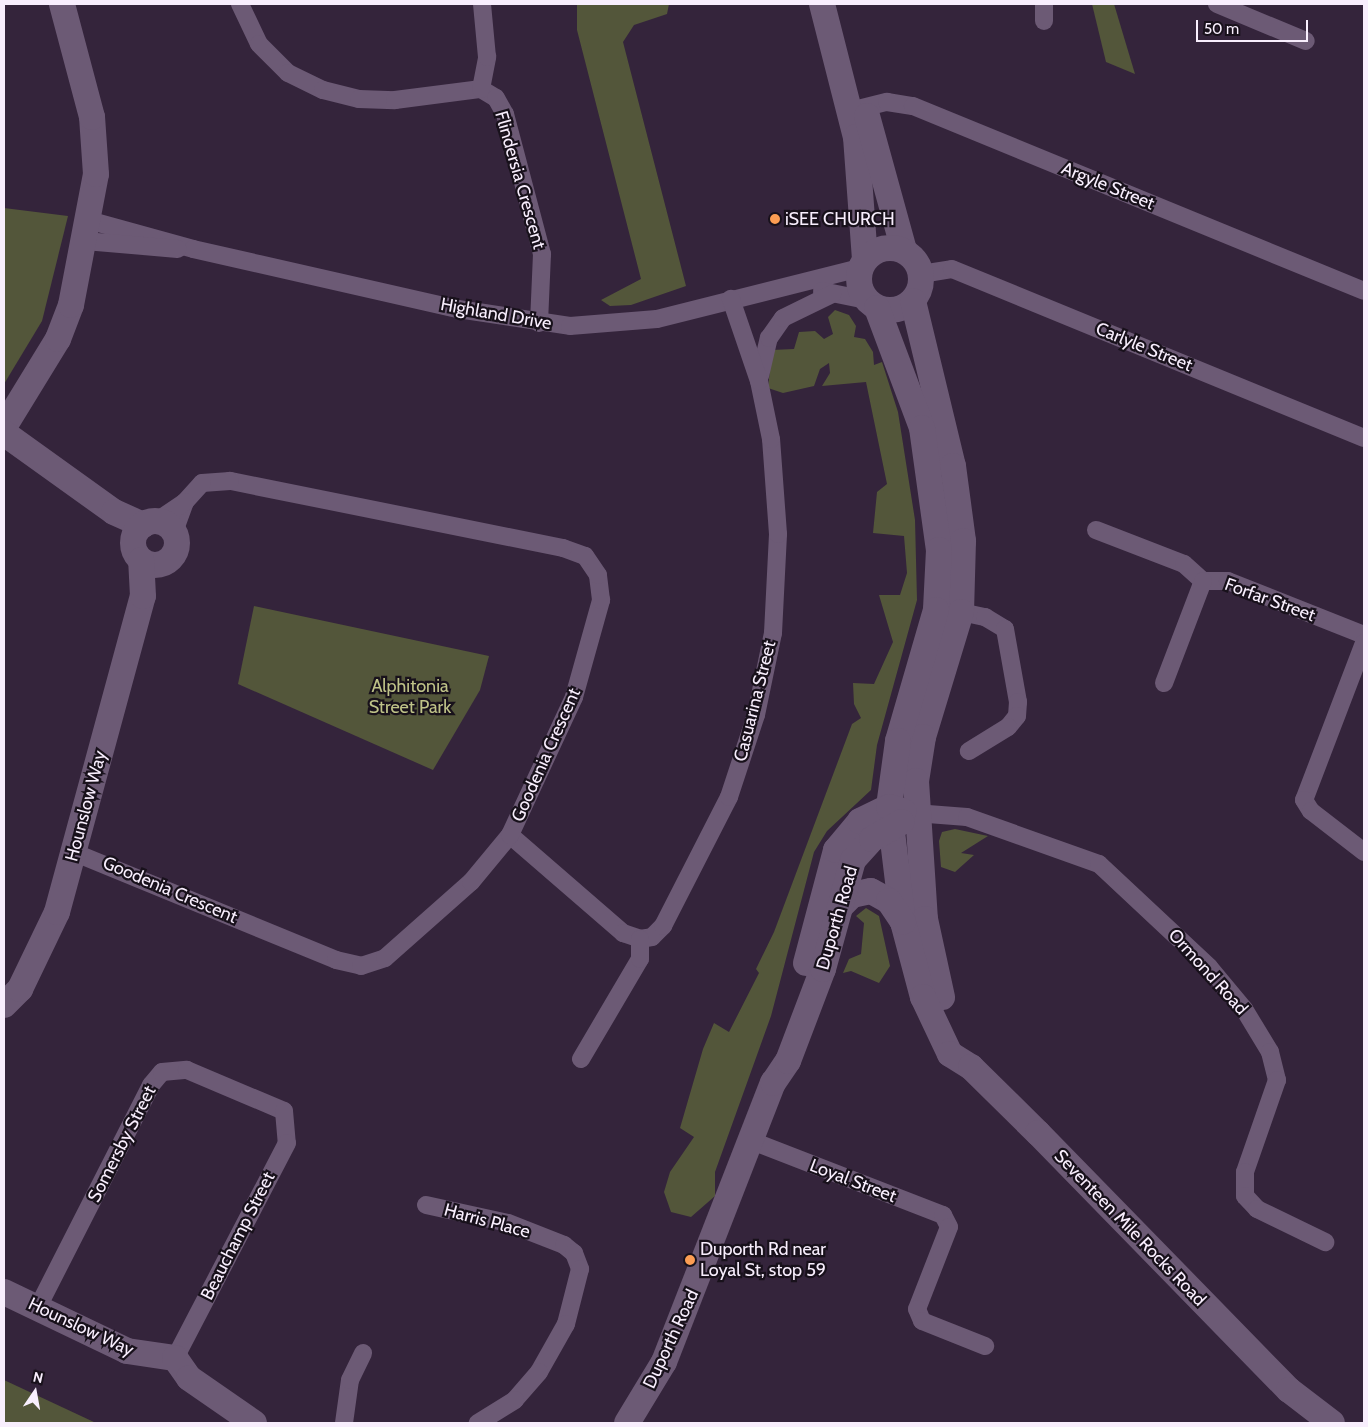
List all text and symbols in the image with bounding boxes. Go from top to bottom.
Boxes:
scale bar [1198,10,1310,42]
text: 50 m [1204,20,1239,38]
street label: Flindersia Crescent [490,108,550,252]
street label: Argyle Street [1058,158,1158,214]
place label: iSEE CHURCH [785,208,895,230]
marker: iSEE CHURCH [769,213,781,225]
street label: Highland Drive [439,294,553,334]
street label: Carlyle Street [1093,318,1195,376]
street label: Forfar Street [1222,574,1318,626]
street label: Casuarina Street [730,638,780,764]
park label: Alphitonia Street Park [369,676,451,719]
street label: Goodenia Crescent [507,685,585,825]
street label: Hounslow Way [61,748,111,864]
street label: Goodenia Crescent [100,852,240,928]
street label: Duporth Road [812,864,862,972]
street label: Ormond Road [1164,925,1252,1019]
street label: Somersby Street [83,1082,161,1206]
street label: Seventeen Mile Rocks Road [1050,1145,1210,1311]
street label: Loyal Street [807,1155,899,1207]
street label: Beauchamp Street [196,1168,280,1304]
street label: Harris Place [442,1199,532,1243]
place label: Duporth Rd near Loyal St, stop 59 [700,1239,826,1282]
marker: Duporth Rd near Loyal St, stop 59 [684,1254,696,1266]
street label: Duporth Road [639,1286,703,1392]
street label: Hounslow Way [25,1293,137,1361]
north arrow [10,1367,60,1417]
text: N [31,1367,45,1387]

